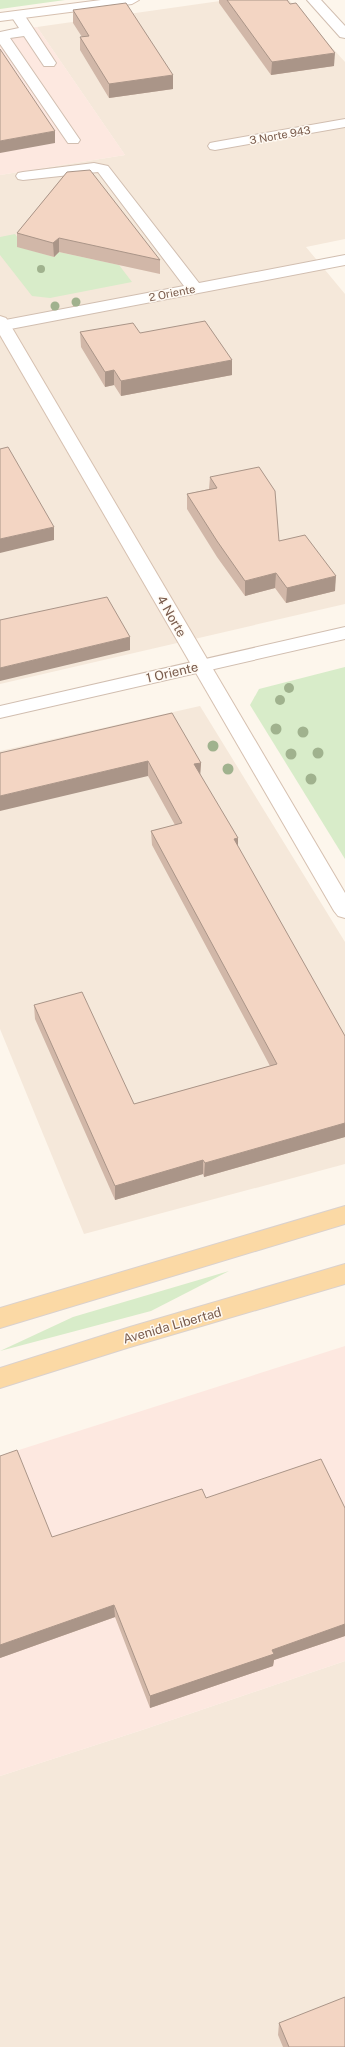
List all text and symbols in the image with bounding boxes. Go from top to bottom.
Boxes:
street label: 3 Norte 943 [249,124,312,146]
street label: 2 Oriente [148,283,196,303]
street label: 4 Norte [154,593,189,640]
street label: 1 Oriente [145,659,200,686]
street label: Avenida Libertad [121,1304,223,1347]

